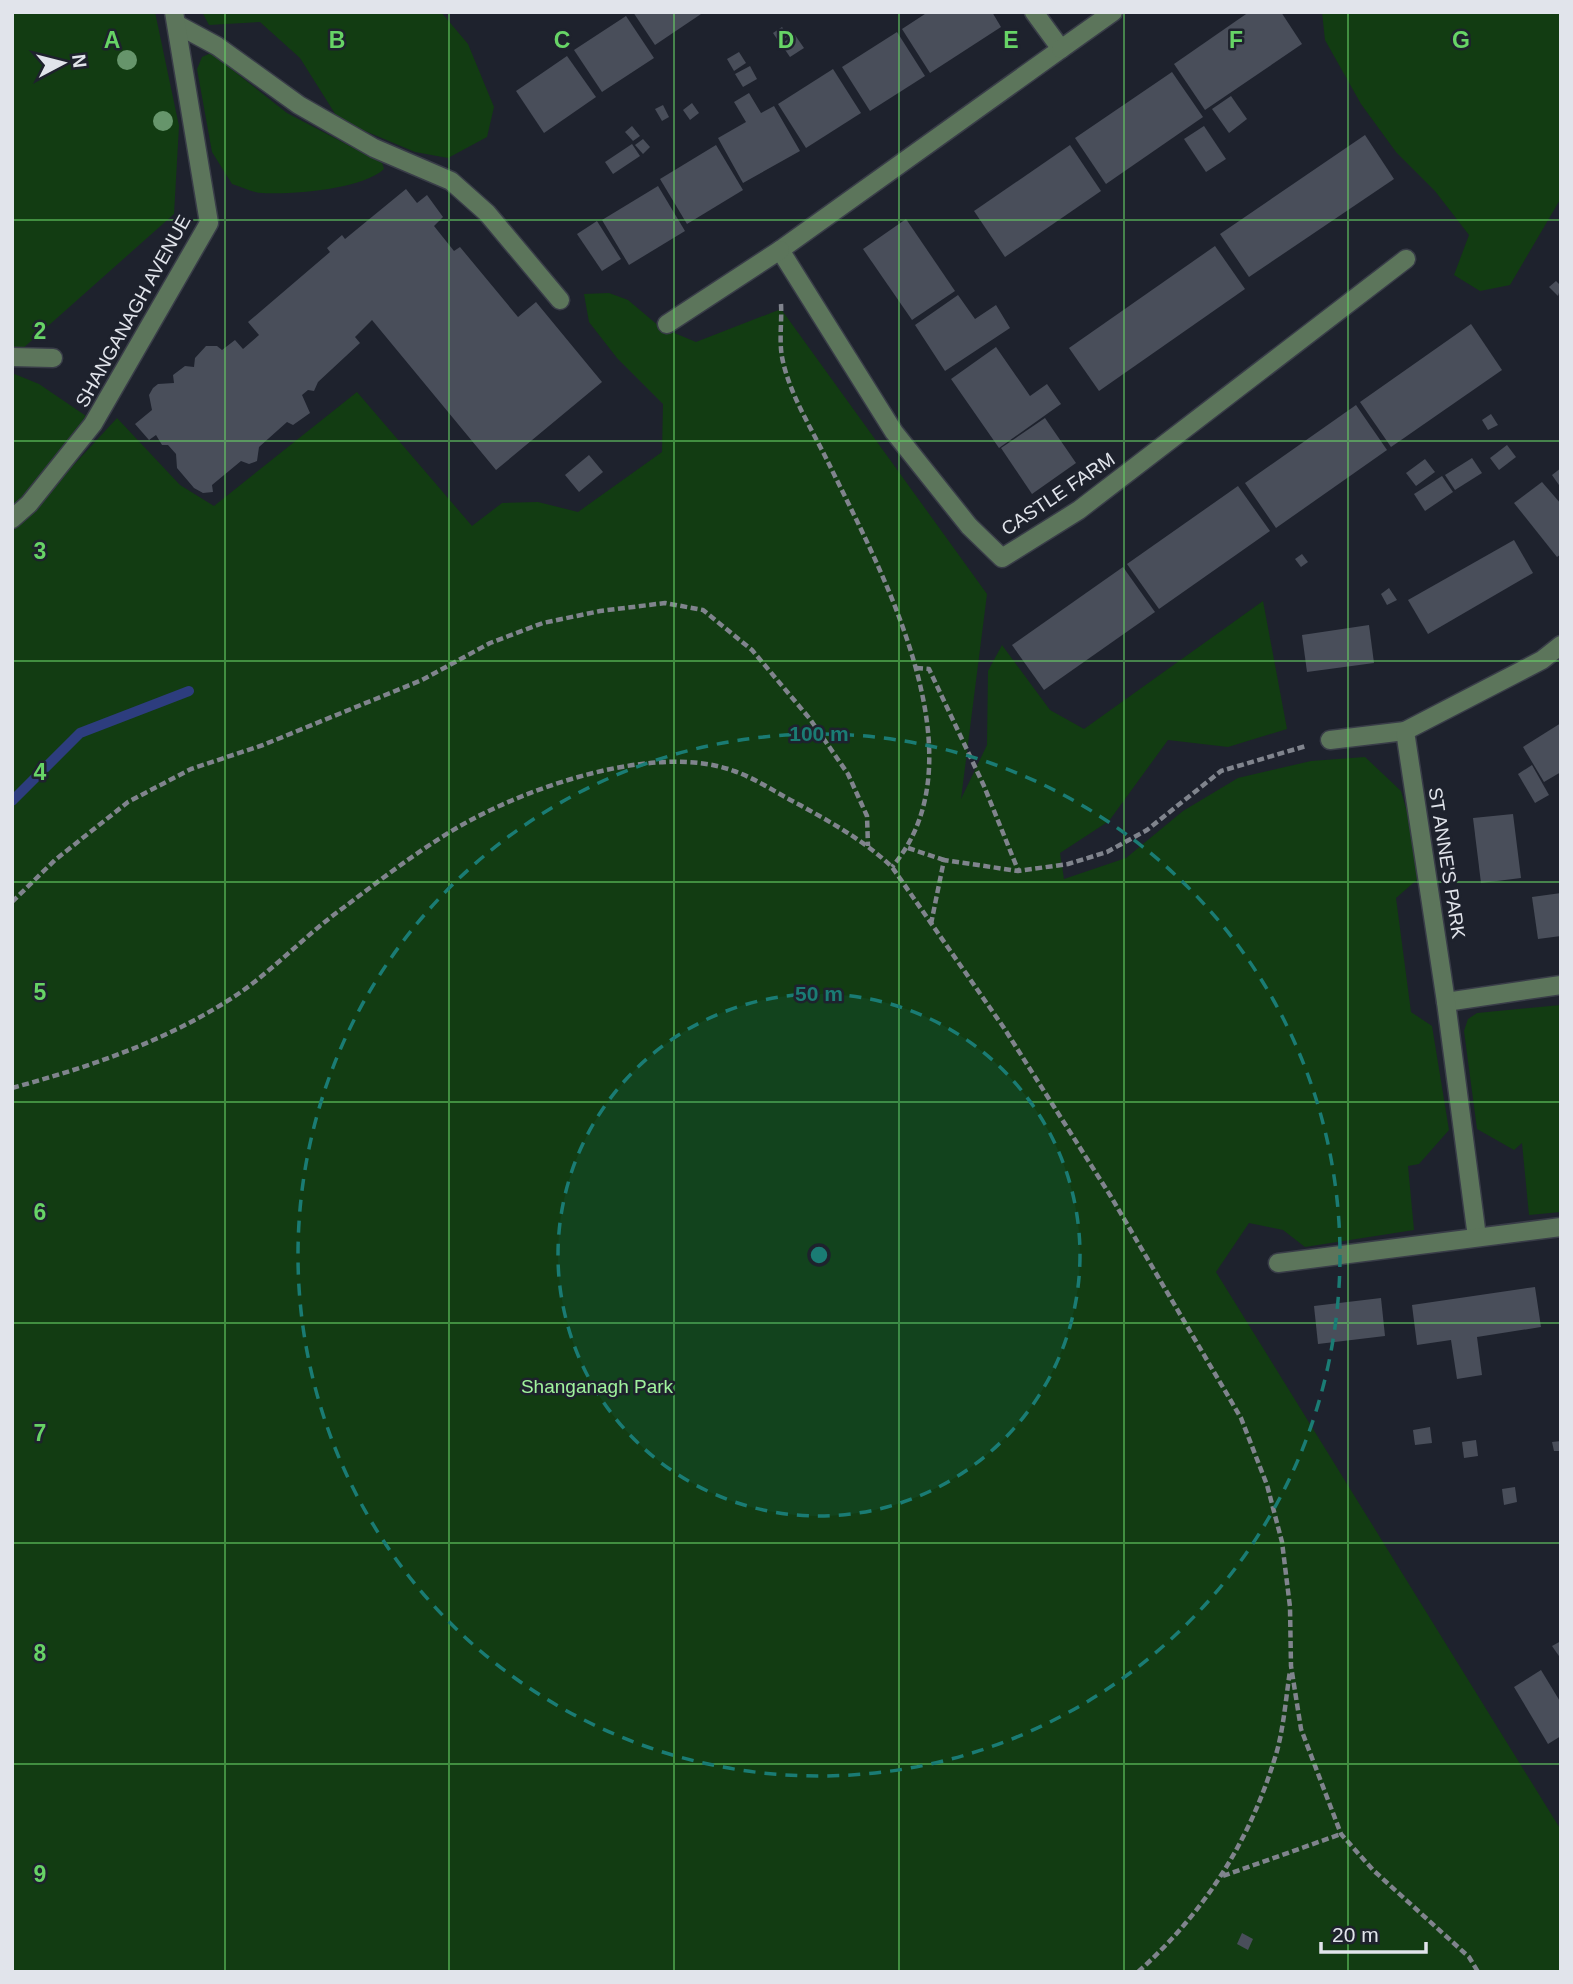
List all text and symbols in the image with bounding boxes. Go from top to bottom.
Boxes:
text: A [104,27,120,53]
text: B [329,27,345,53]
text: C [554,27,570,53]
text: D [778,27,794,53]
text: E [1003,27,1019,53]
text: F [1229,27,1243,53]
text: G [1452,27,1470,53]
north arrow [28,28,98,98]
text: N [68,53,91,69]
street label: SHANGANAGH AVENUE [71,211,195,411]
text: 2 [34,318,46,344]
street label: CASTLE FARM [997,448,1119,540]
text: 3 [34,538,46,564]
text: 100 m [789,722,849,745]
text: 4 [34,759,47,785]
street label: ST ANNE'S PARK [1425,786,1469,940]
text: 5 [34,979,47,1005]
text: 50 m [795,982,843,1005]
text: 6 [34,1199,46,1225]
centre of rings [807,1243,831,1267]
park label: Shanganagh Park [521,1376,674,1397]
text: 7 [34,1420,46,1446]
text: 8 [34,1640,47,1666]
text: 9 [34,1861,46,1887]
scale bar [1321,1910,1426,1954]
text: 20 m [1332,1923,1379,1946]

